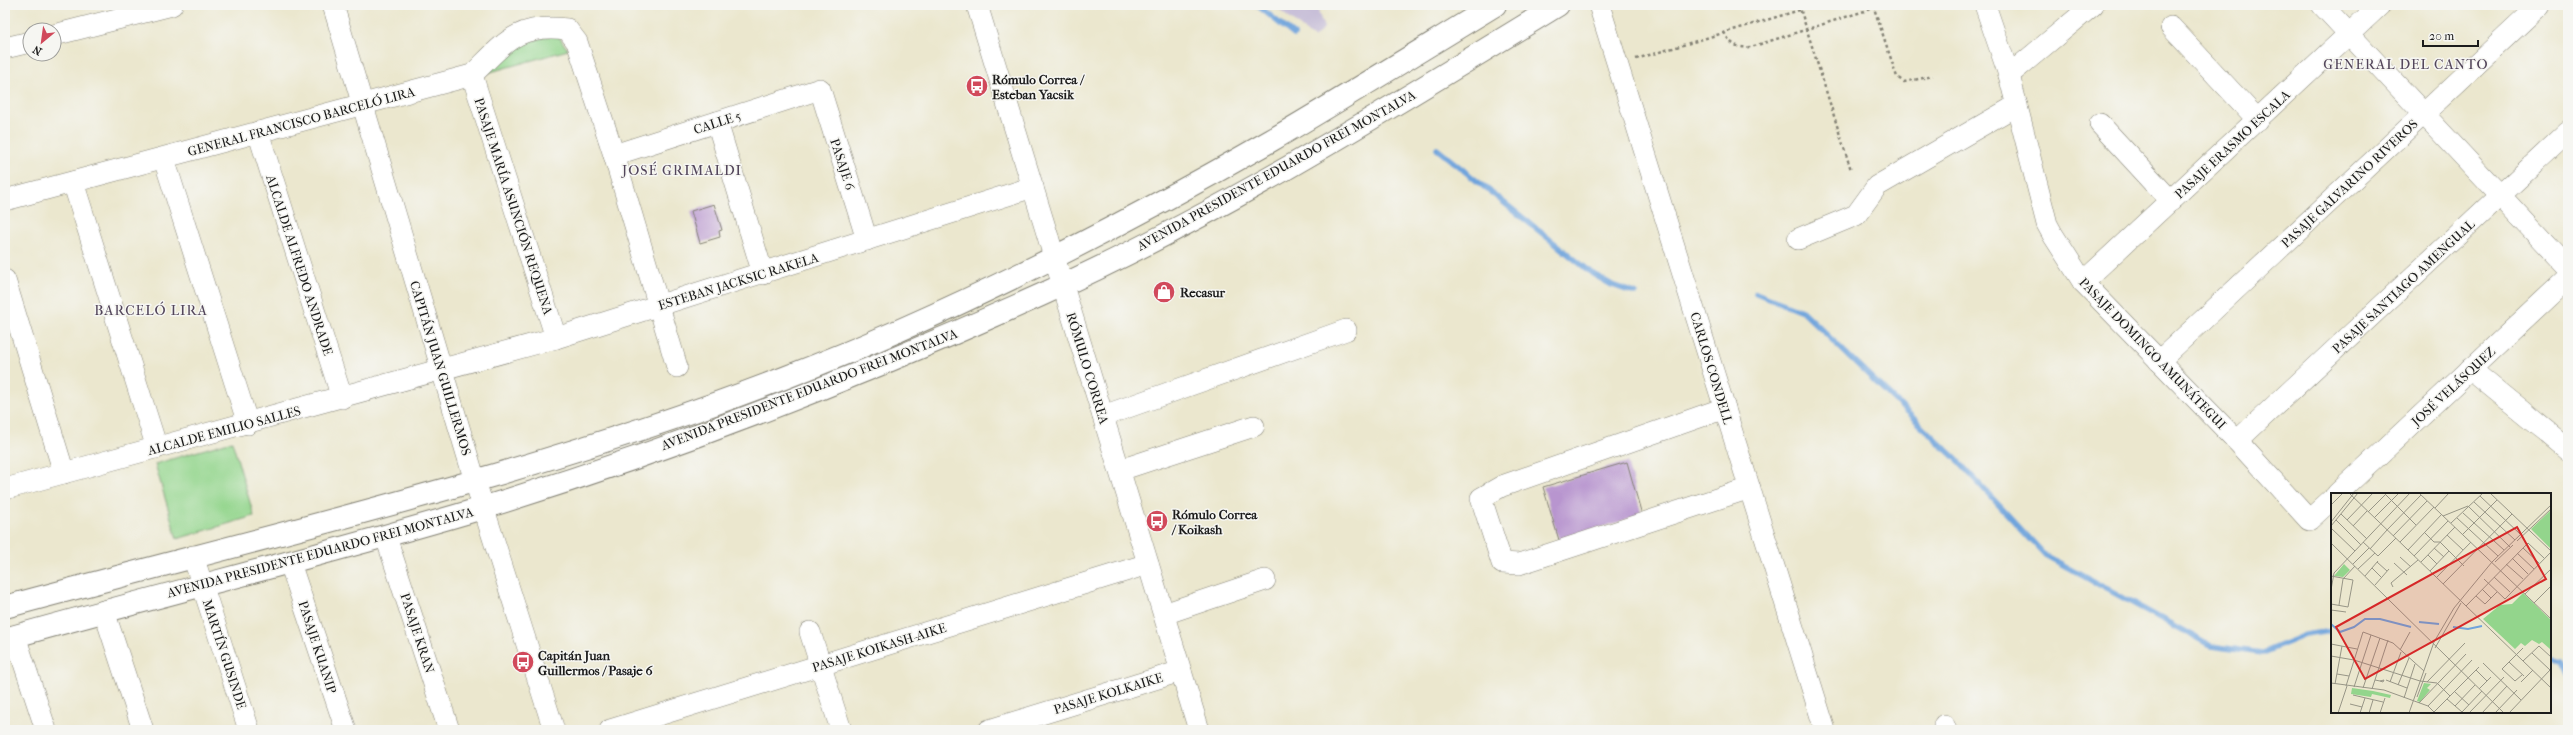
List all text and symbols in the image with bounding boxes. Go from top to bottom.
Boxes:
north arrow [22,22,62,62]
scale bar [2423,22,2478,48]
text: 20 m [2429,29,2454,43]
text: N [30,42,44,58]
district label: GENERAL DEL CANTO [2323,56,2489,73]
place label: Rómulo Correa / Esteban Yacsik [992,72,1085,102]
bus stop icon: Rómulo Correa / Esteban Yacsik [964,73,990,99]
street label: GENERAL FRANCISCO BARCELÓ LIRA [186,84,417,159]
street label: AVENIDA PRESIDENTE EDUARDO FREI MONTALVA [1133,87,1419,254]
street label: PASAJE ERASMO ESCALA [2172,87,2293,202]
street label: PASAJE MARÍA ASUNCIÓN REQUENA [471,96,556,317]
street label: CALLE 5 [691,108,743,137]
street label: PASAJE GALVARINO RIVEROS [2278,116,2421,251]
street label: PASAJE 6 [827,136,858,193]
district label: JOSÉ GRIMALDI [621,161,742,179]
street label: ALCALDE ALFREDO ANDRADE [263,172,336,357]
street label: PASAJE SANTIAGO AMENGUAL [2329,216,2478,356]
street label: ESTEBAN JACKSIC RAKELA [656,250,821,313]
street label: PASAJE DOMINGO AMUNÁTEGUI [2076,275,2229,432]
street label: CAPITÁN JUAN GUILLERMOS [407,279,474,458]
shop icon: Recasur [1151,279,1177,305]
place label: Recasur [1180,285,1226,300]
district label: BARCELÓ LIRA [94,301,208,319]
street label: RÓMULO CORREA [1063,310,1112,426]
street label: CARLOS CONDELL [1687,310,1736,426]
street label: AVENIDA PRESIDENTE EDUARDO FREI MONTALVA [658,326,960,453]
street label: JOSÉ VELÁSQUEZ [2408,344,2498,430]
street label: ALCALDE EMILIO SALLES [145,403,303,458]
inset map [2331,493,2551,713]
street label: AVENIDA PRESIDENTE EDUARDO FREI MONTALVA [164,504,475,601]
place label: Rómulo Correa / Koikash [1171,507,1258,537]
bus stop icon: Rómulo Correa / Koikash [1144,508,1170,534]
street label: PASAJE KRAN [397,591,438,675]
street label: MARTÍN GUSINDE [200,597,249,711]
street label: PASAJE KUANIP [295,599,340,696]
street label: PASAJE KOIKASH-AIKE [810,620,948,675]
place label: Capitán Juan Guillermos / Pasaje 6 [538,648,653,678]
bus stop icon: Capitán Juan Guillermos / Pasaje 6 [510,649,536,675]
street label: PASAJE KOLKAIKE [1052,670,1165,717]

